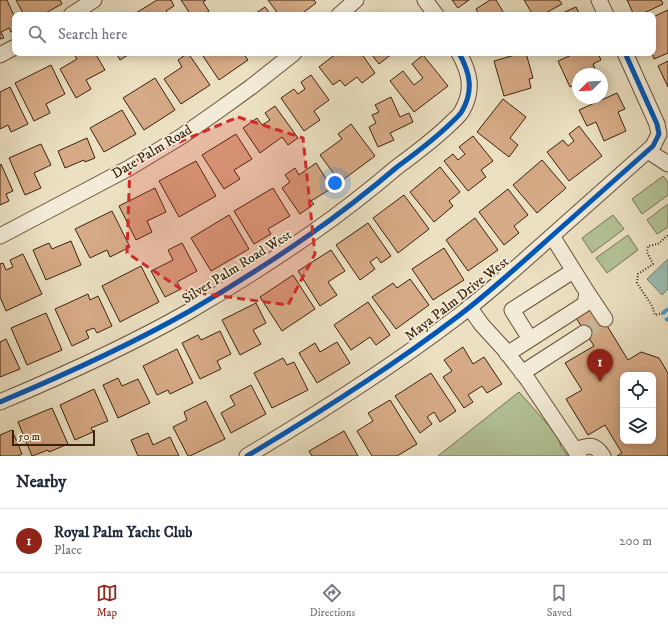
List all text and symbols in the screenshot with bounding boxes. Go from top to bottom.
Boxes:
search box [12,12,656,56]
icon: search [26,23,48,45]
text: Search here [58,25,127,44]
north arrow [572,68,608,104]
street label: Date Palm Road [109,121,195,183]
your location [325,173,345,193]
street label: Silver Palm Road West [179,226,296,308]
street label: Maya Palm Drive West [401,252,513,345]
pin: 1 [587,349,613,382]
map controls [620,372,656,444]
button: locate [620,372,656,408]
button: layers [620,408,656,444]
scale bar [12,428,95,447]
text: 50 m [18,430,40,444]
text: Nearby [16,471,66,493]
text: Royal Palm Yacht Club [54,523,192,542]
text: 1 [27,533,31,549]
text: 200 m [619,533,652,549]
text: Place [54,542,82,558]
tab: Map [96,582,118,620]
tab: Directions [310,582,355,620]
tab: Saved [547,582,572,620]

